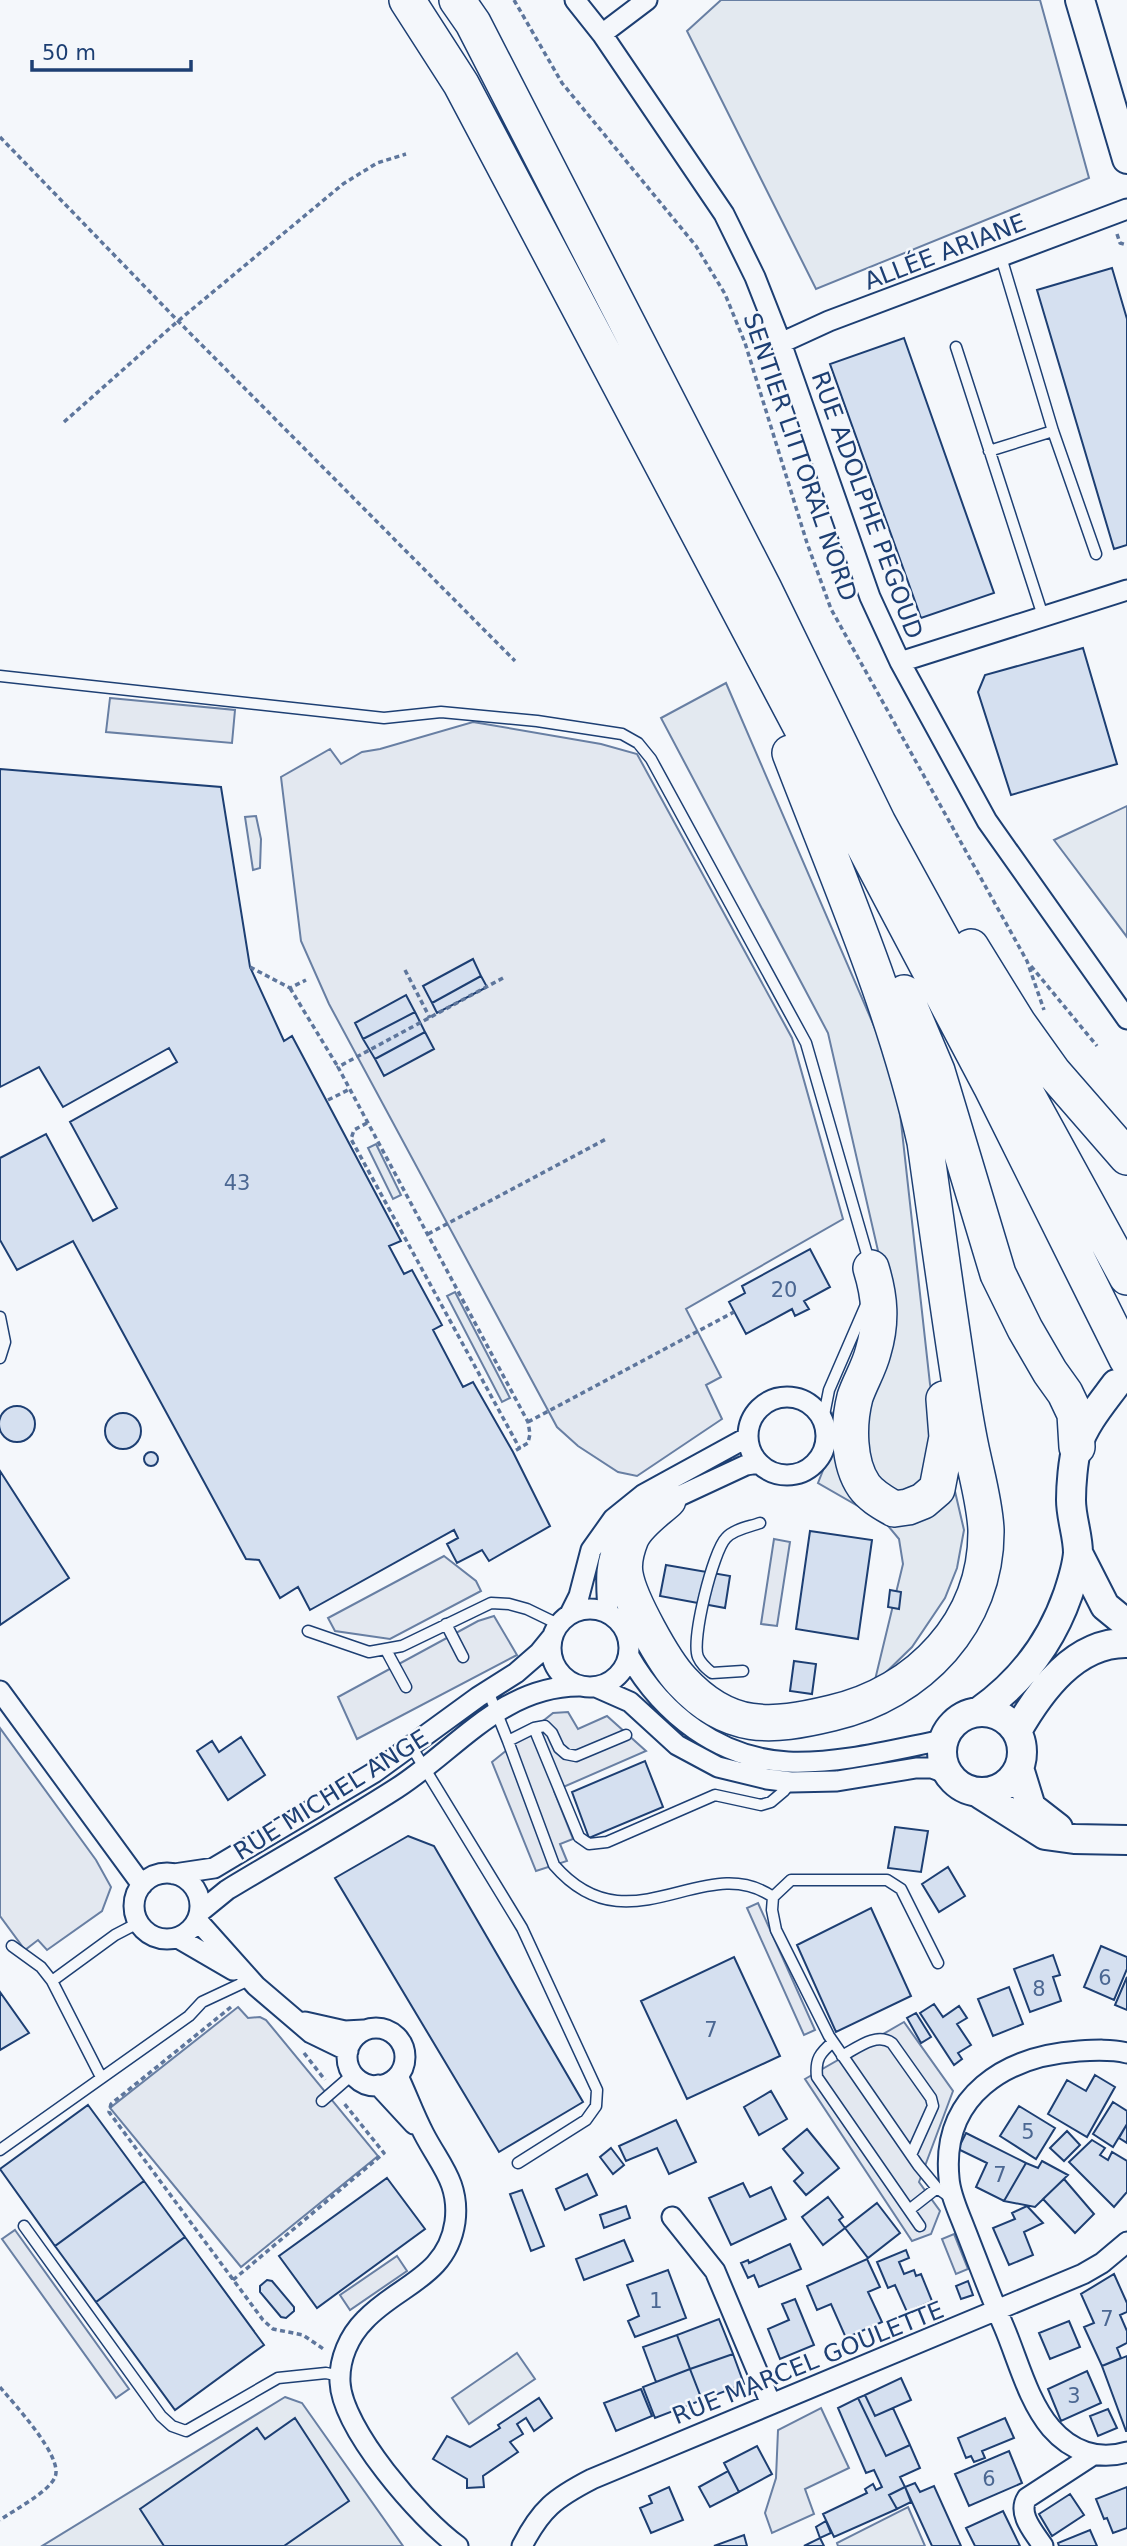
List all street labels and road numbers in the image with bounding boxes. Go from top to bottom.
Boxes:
street label: ALLÉE ARIANE [860,207,1030,296]
street label: SENTIER LITTORAL NORD [737,309,863,605]
street label: RUE ADOLPHE PEGOUD [806,367,928,643]
street label: RUE MICHEL ANGE [229,1724,433,1866]
street label: RUE MARCEL GOULETTE [668,2296,948,2430]

